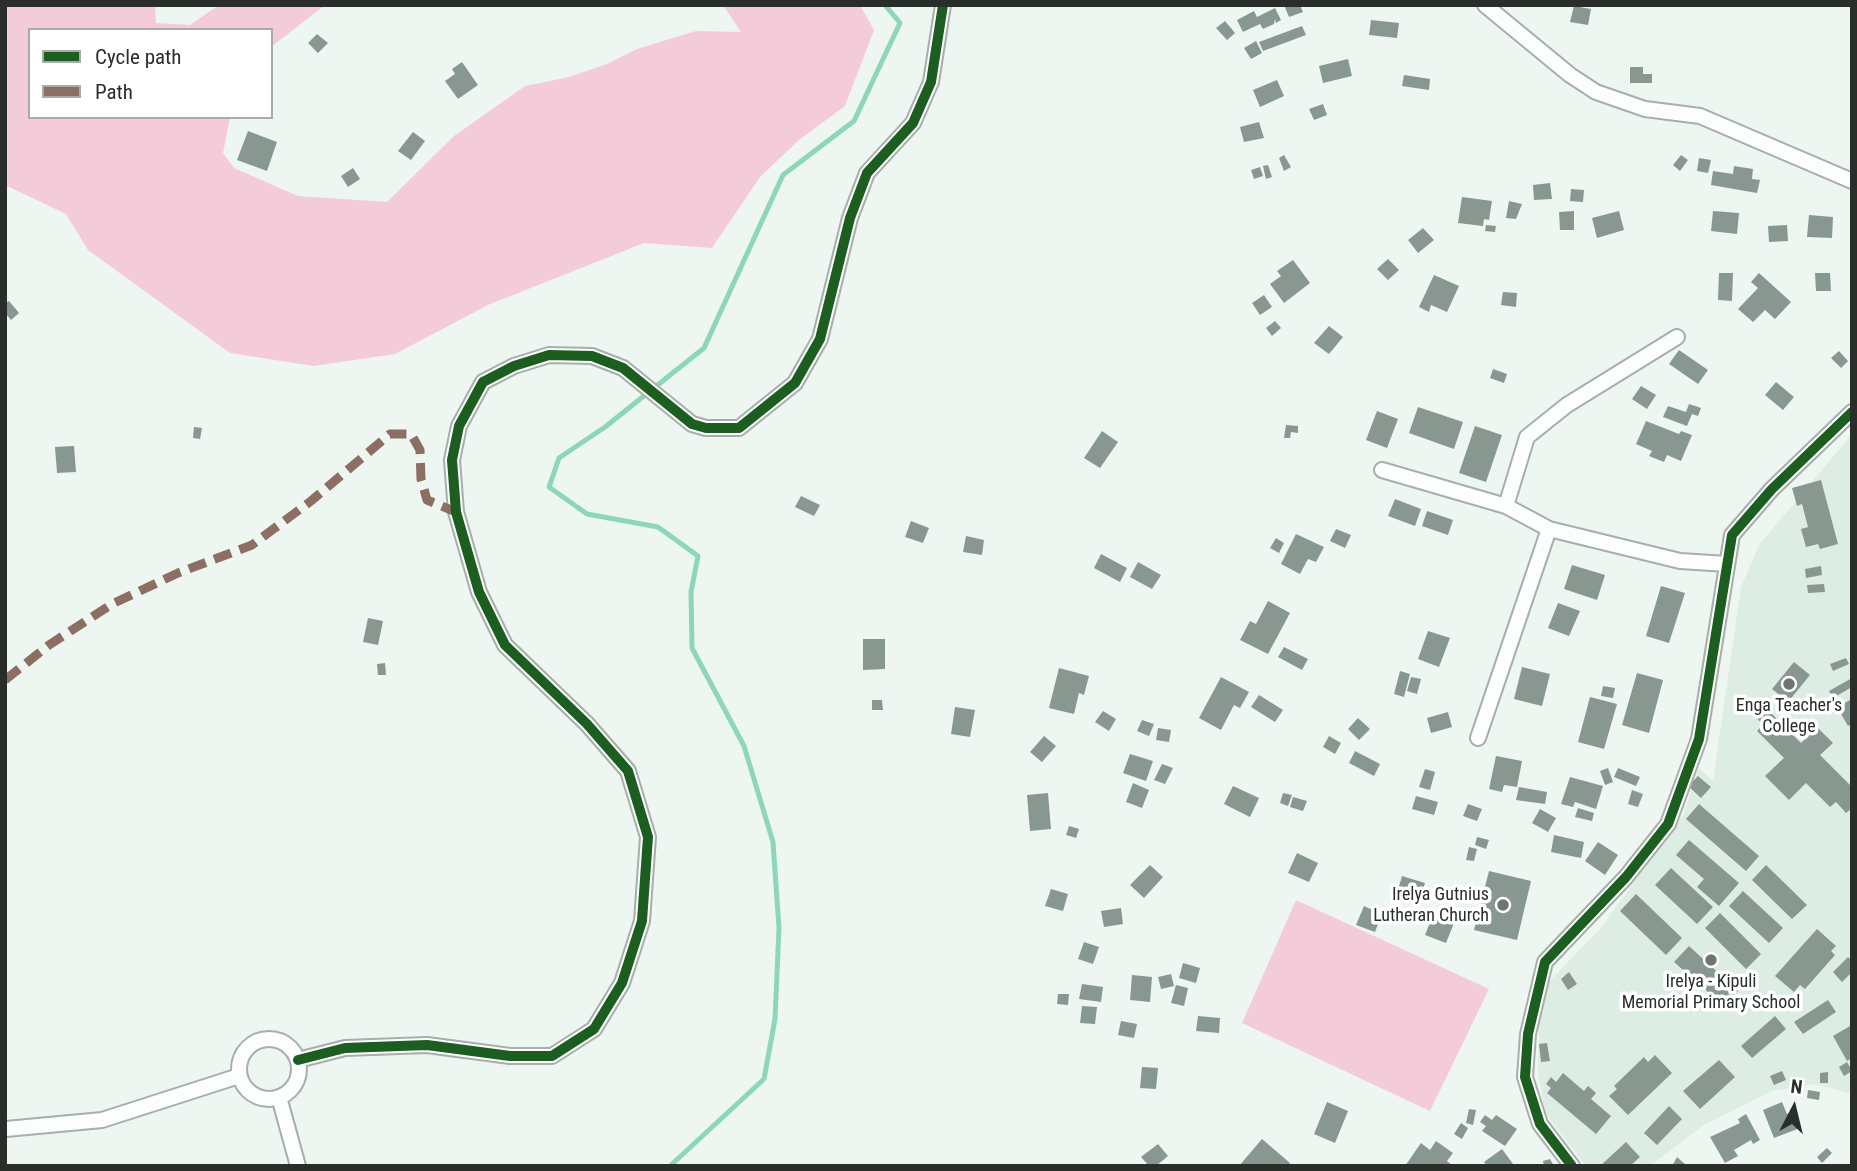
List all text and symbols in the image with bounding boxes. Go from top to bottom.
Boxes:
legend [28,28,273,119]
text: Cycle path [95,45,181,69]
text: Path [95,80,133,104]
marker: Enga Teacher's College [1781,676,1797,692]
place label: Enga Teacher's College [1736,695,1842,738]
place label: Irelya Gutnius Lutheran Church [1373,884,1489,926]
marker: Irelya Gutnius Lutheran Church [1495,897,1511,913]
marker: Irelya - Kipuli Memorial Primary School [1703,952,1719,968]
place label: Irelya - Kipuli Memorial Primary School [1622,971,1800,1014]
north arrow [1759,1073,1829,1143]
text: N [1789,1075,1804,1099]

